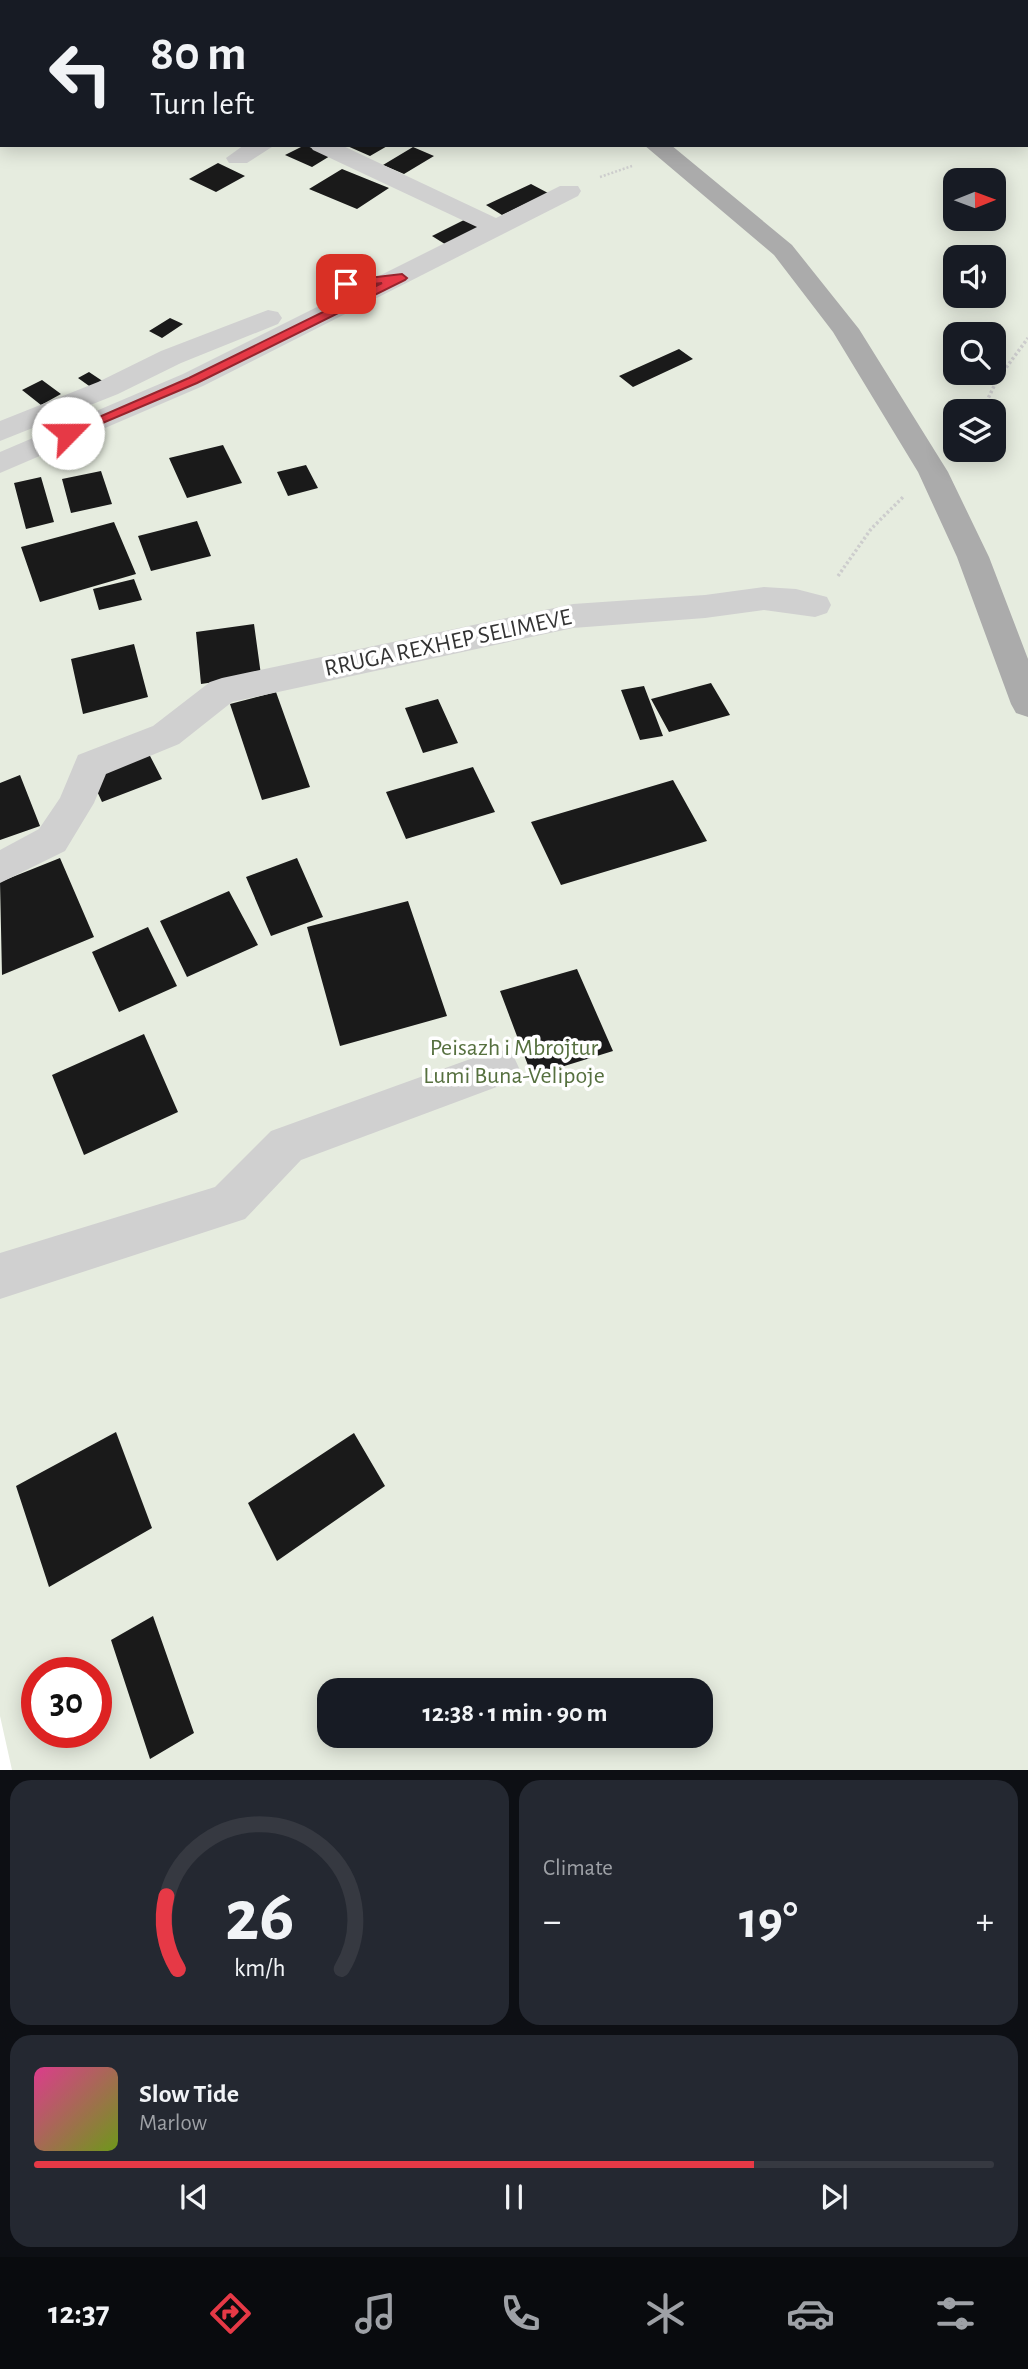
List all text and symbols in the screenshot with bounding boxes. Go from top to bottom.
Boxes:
icon: left [35,28,126,119]
text: 80 m [150,30,247,79]
text: Turn left [150,88,254,120]
north arrow [943,168,1006,231]
map controls [943,168,1006,462]
button: sound [943,245,1006,308]
pin [316,254,376,314]
icon: arrive [327,265,365,303]
button: search [943,322,1006,385]
position arrow [31,396,105,470]
button: layers [943,399,1006,462]
street label: RRUGA REXHEP SELIMEVE [322,605,574,681]
park label: Peisazh i Mbrojtur Lumi Buna-Velipoje [423,1036,605,1088]
speed limit sign: 30 [21,1657,112,1748]
text: 12:38 · 1 min · 90 m [422,1700,608,1726]
text: Climate [543,1857,613,1880]
text: 26 [225,1881,294,1954]
text: 19° [739,1895,798,1947]
text: − [543,1903,561,1941]
text: + [976,1903,994,1941]
text: km/h [234,1955,285,1980]
text: Slow Tide [139,2081,239,2107]
text: Marlow [139,2112,207,2135]
icon: previous [175,2178,213,2216]
icon: pause [495,2178,533,2216]
icon: next [815,2178,853,2216]
icon: directions [206,2289,255,2338]
icon: music [351,2289,400,2338]
icon: phone [496,2289,545,2338]
icon: climate [641,2289,690,2338]
icon: car [786,2289,835,2338]
icon: filters [931,2289,980,2338]
text: 12:37 [48,2297,110,2329]

